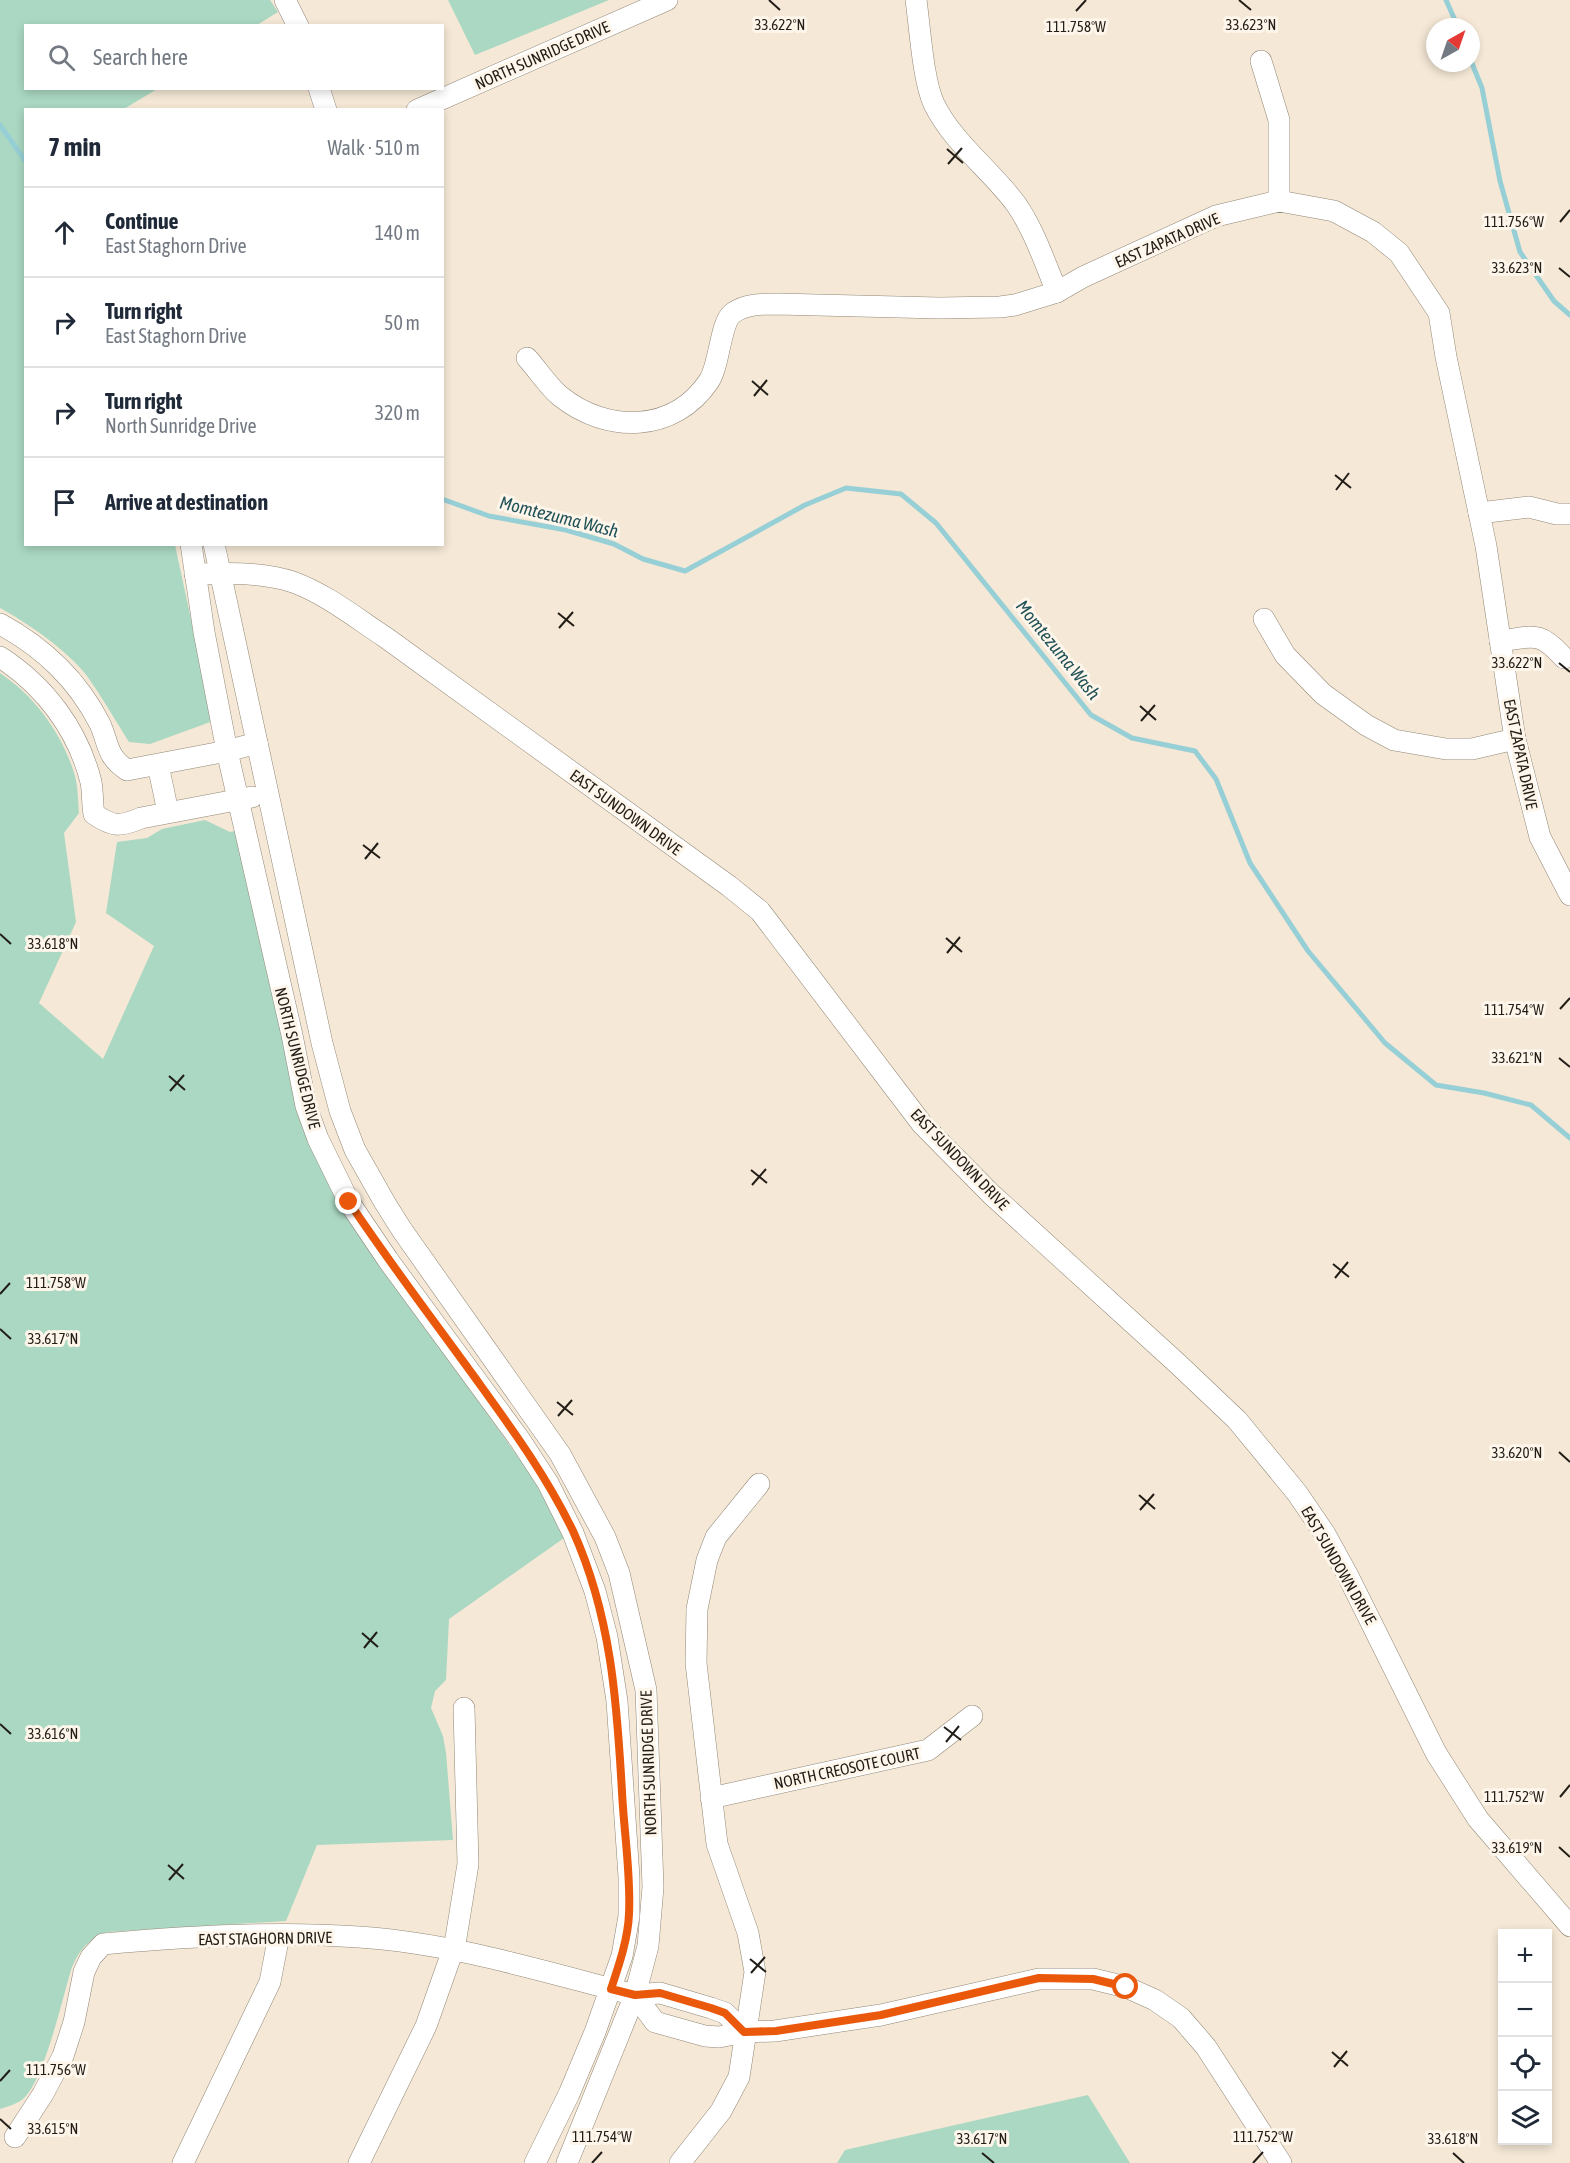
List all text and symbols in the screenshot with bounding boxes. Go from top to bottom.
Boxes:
text: 33.622°N [755,16,805,33]
text: 33.623°N [1226,16,1276,33]
street label: NORTH SUNRIDGE DRIVE [472,17,612,93]
text: 111.758°W [1046,18,1106,35]
north arrow [1426,18,1480,72]
search box [24,24,444,90]
icon: search [45,41,78,74]
text: Search here [93,44,188,70]
text: 7 min [48,132,101,162]
text: Walk · 510 m [328,136,420,159]
text: Continue [105,208,179,234]
street label: EAST ZAPATA DRIVE [1112,209,1222,271]
text: 111.756°W [1484,213,1544,230]
icon: ahead [48,216,81,249]
text: 140 m [375,221,420,244]
text: East Staghorn Drive [105,234,247,257]
text: 33.623°N [1492,259,1542,276]
text: Turn right [105,298,182,324]
icon: right [48,306,81,339]
text: 50 m [384,311,420,334]
text: East Staghorn Drive [105,324,247,347]
text: Turn right [105,388,182,414]
icon: right [48,396,81,429]
text: 320 m [375,401,420,424]
text: North Sunridge Drive [105,414,257,437]
icon: arrive [48,486,81,519]
text: Arrive at destination [105,489,268,515]
water label: Momtezuma Wash [498,492,621,541]
water label: Momtezuma Wash [1012,596,1105,704]
text: 33.622°N [1492,654,1542,671]
street label: EAST ZAPATA DRIVE [1501,697,1541,811]
street label: EAST SUNDOWN DRIVE [567,766,685,859]
text: 33.618°N [28,935,78,952]
street label: NORTH SUNRIDGE DRIVE [272,985,324,1131]
text: 111.754°W [1484,1001,1544,1018]
text: 33.621°N [1492,1049,1542,1066]
street label: EAST SUNDOWN DRIVE [907,1105,1013,1213]
route end [335,1188,361,1214]
text: 111.758°W [26,1274,86,1291]
text: 33.617°N [28,1330,78,1347]
text: 33.620°N [1492,1444,1542,1461]
street label: EAST SUNDOWN DRIVE [1298,1503,1380,1627]
street label: NORTH SUNRIDGE DRIVE [636,1690,660,1836]
text: 33.616°N [28,1725,78,1742]
street label: NORTH CREOSOTE COURT [772,1744,922,1792]
text: 111.752°W [1484,1788,1544,1805]
text: 33.619°N [1492,1839,1542,1856]
street label: EAST STAGHORN DRIVE [198,1928,332,1948]
map controls [1498,1929,1552,2145]
button: + [1498,1929,1552,1983]
route start [1112,1973,1138,1999]
button: − [1498,1983,1552,2037]
button: locate [1498,2037,1552,2091]
text: 111.756°W [26,2061,86,2078]
button: layers [1498,2091,1552,2145]
text: 33.615°N [28,2120,78,2137]
text: 111.754°W [572,2128,632,2145]
text: 111.752°W [1233,2128,1293,2145]
text: 33.617°N [957,2130,1007,2147]
text: 33.618°N [1428,2130,1478,2147]

